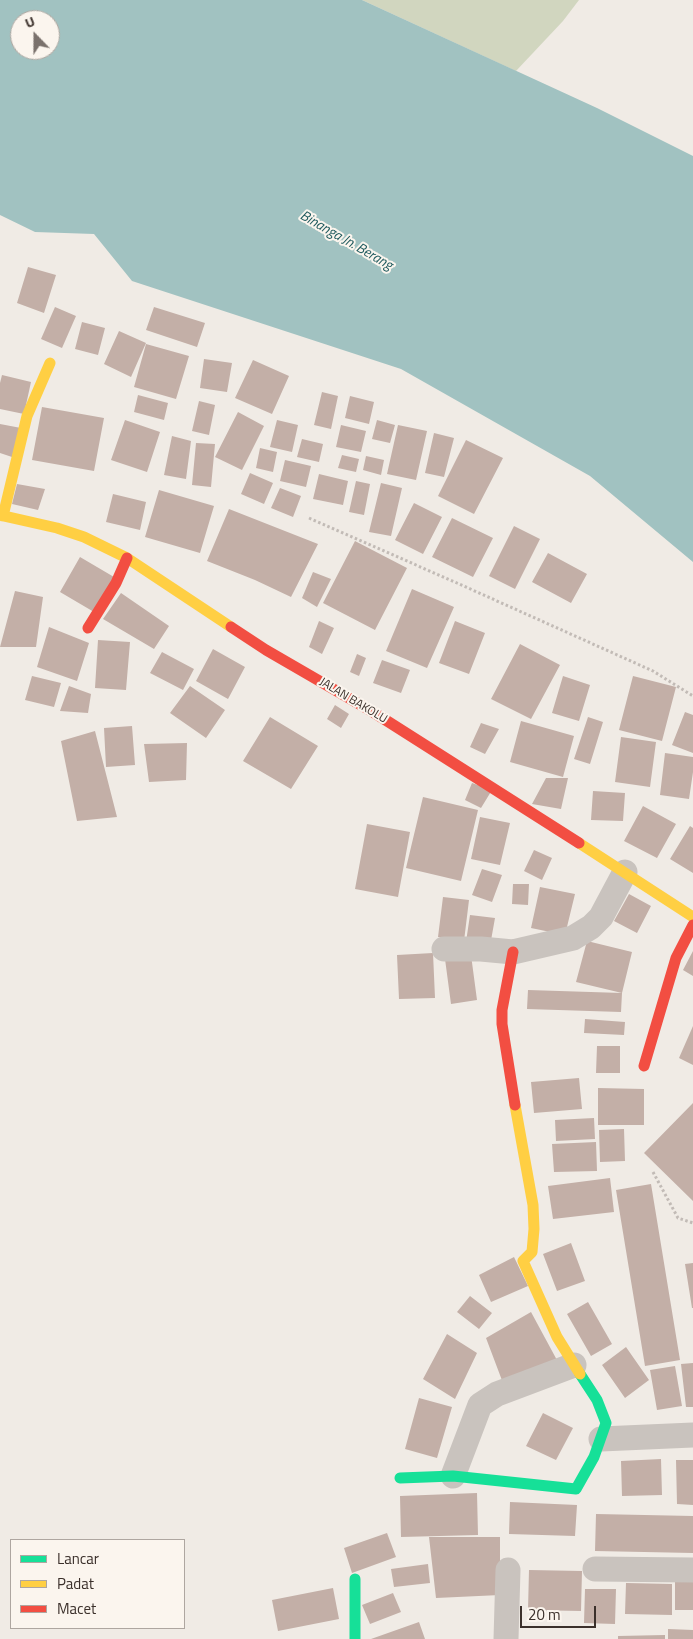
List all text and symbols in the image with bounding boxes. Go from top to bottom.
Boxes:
north arrow [10,10,60,60]
text: U [21,10,38,33]
water label: Binanga Jn. Berang [297,208,395,274]
street label: JALAN BAKOLU [316,675,390,727]
legend [10,1539,185,1629]
text: Lancar [57,1547,99,1570]
text: Padat [57,1572,94,1595]
scale bar [523,1596,599,1628]
text: Macet [57,1597,96,1620]
text: 20 m [528,1603,561,1626]

